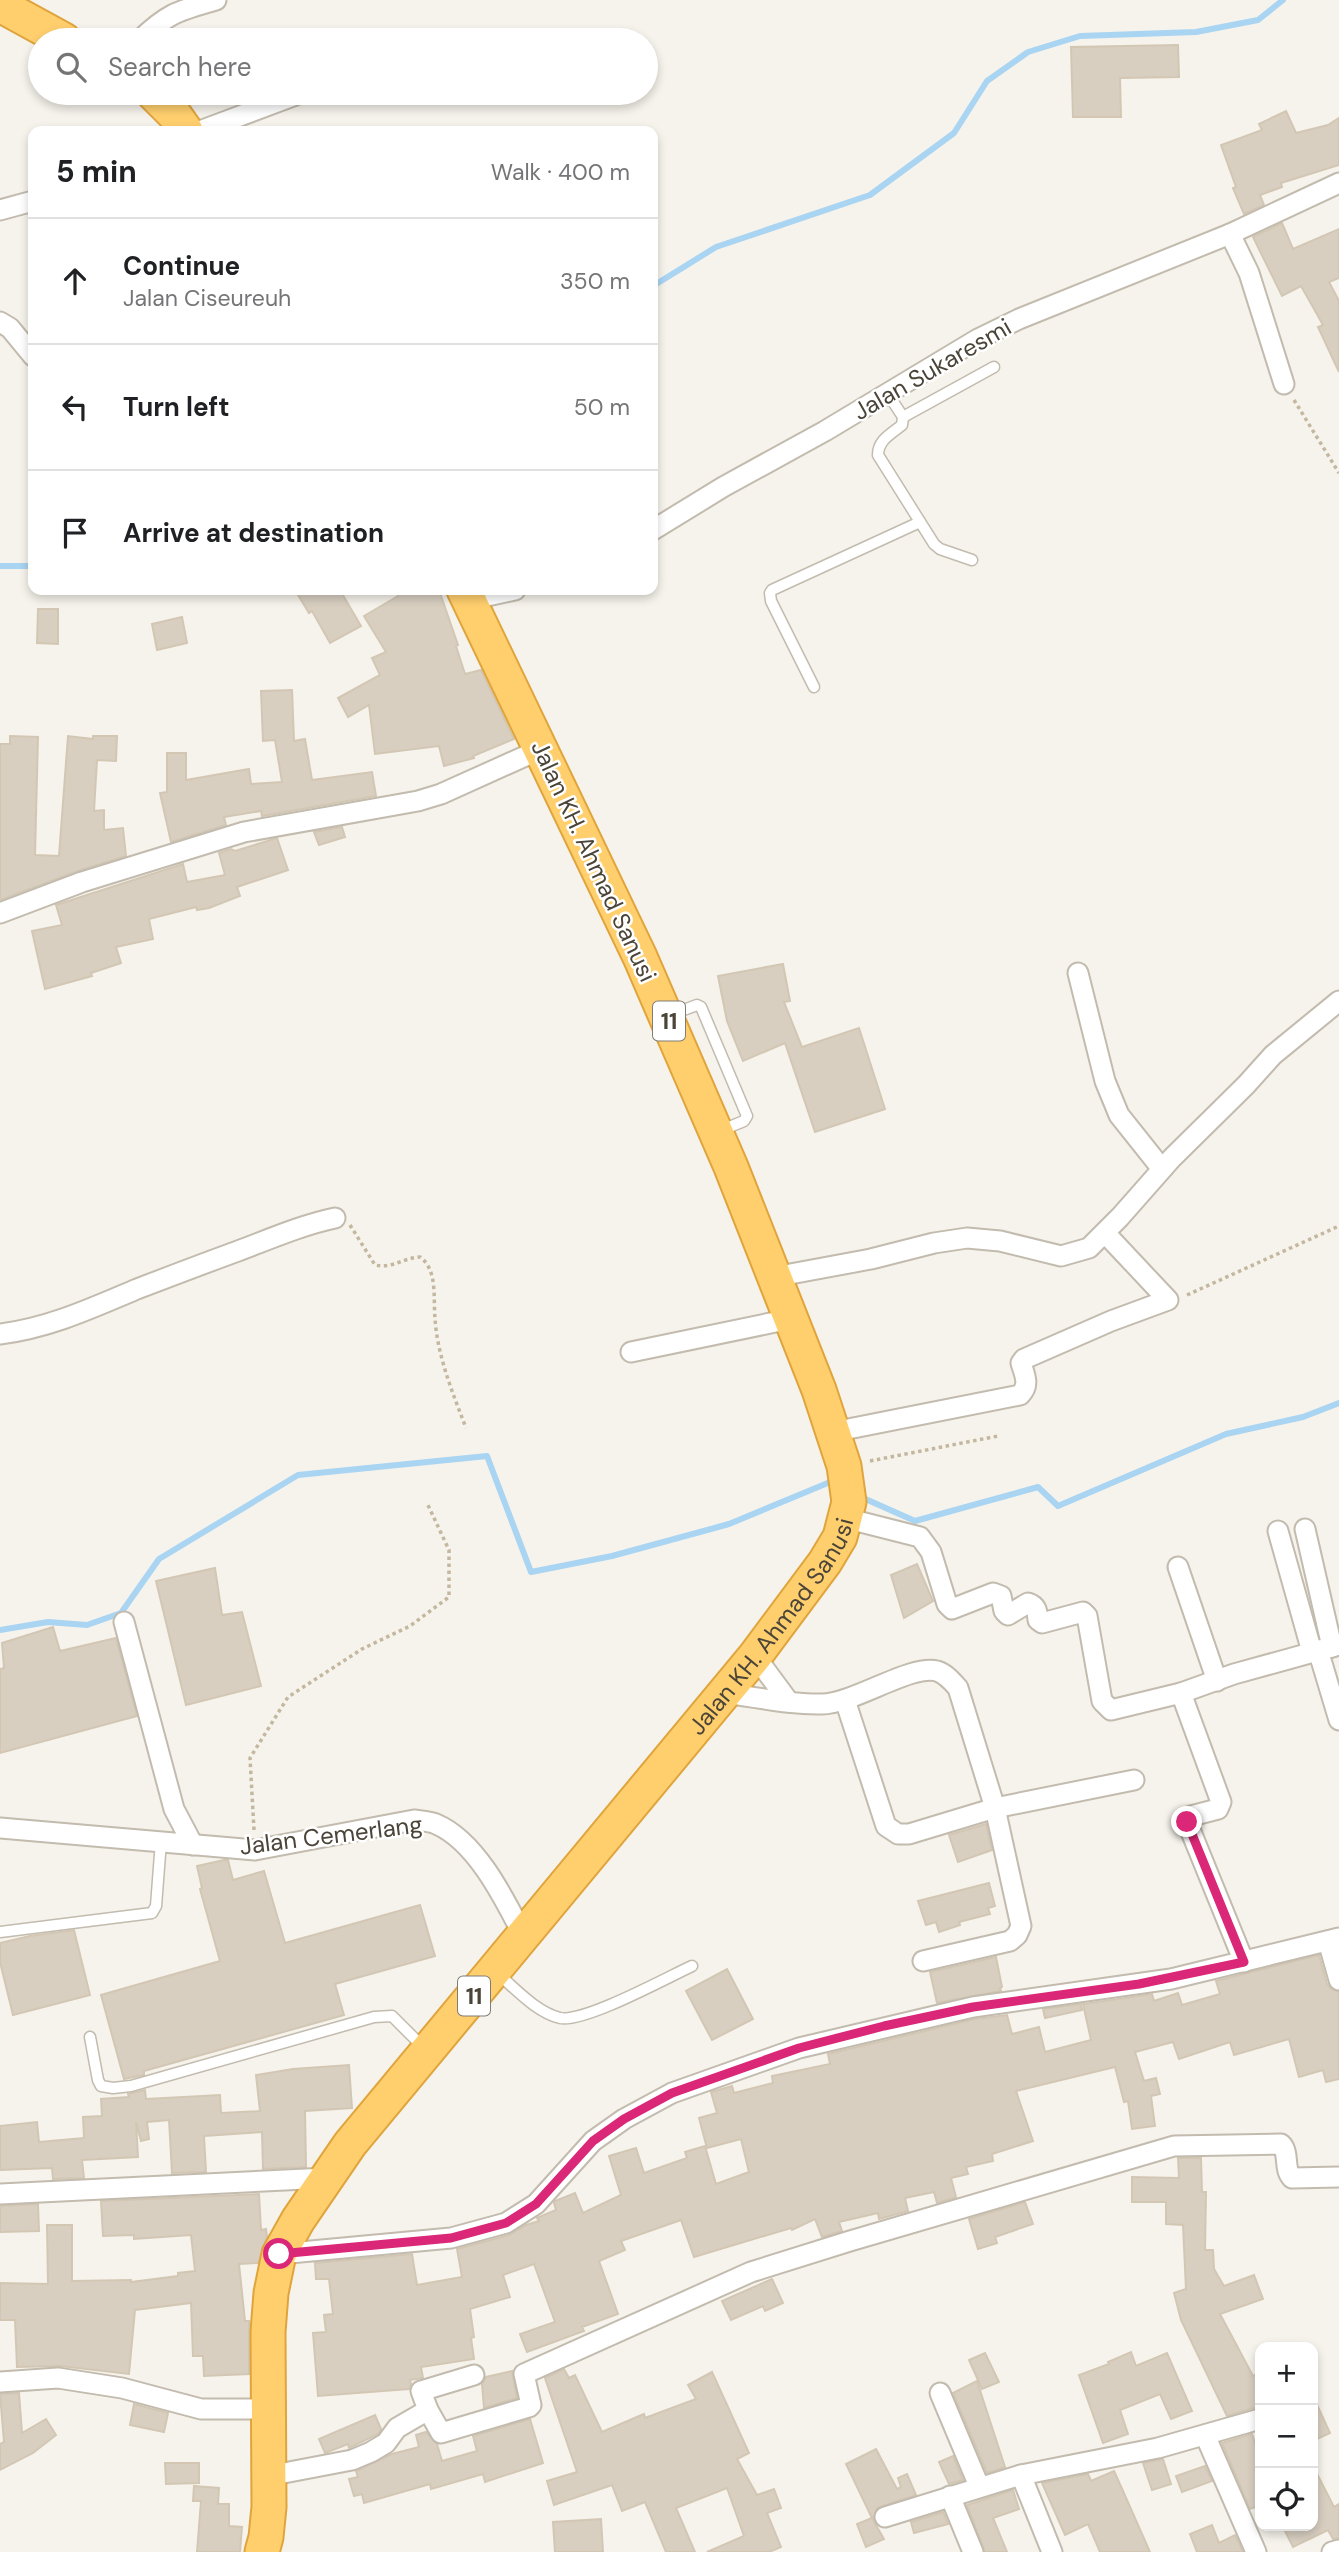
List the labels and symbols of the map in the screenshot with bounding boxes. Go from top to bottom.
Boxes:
street label: Jalan Sukaresmi [847,311,1017,427]
street label: Jalan KH. Ahmad Sanusi [524,735,664,987]
road number: 11 [653,1002,685,1040]
street label: Jalan KH. Ahmad Sanusi [681,1514,860,1741]
route end [1171,1806,1202,1837]
street label: Jalan Cemerlang [238,1808,424,1862]
road number: 11 [458,1977,490,2016]
route start [263,2238,294,2269]

